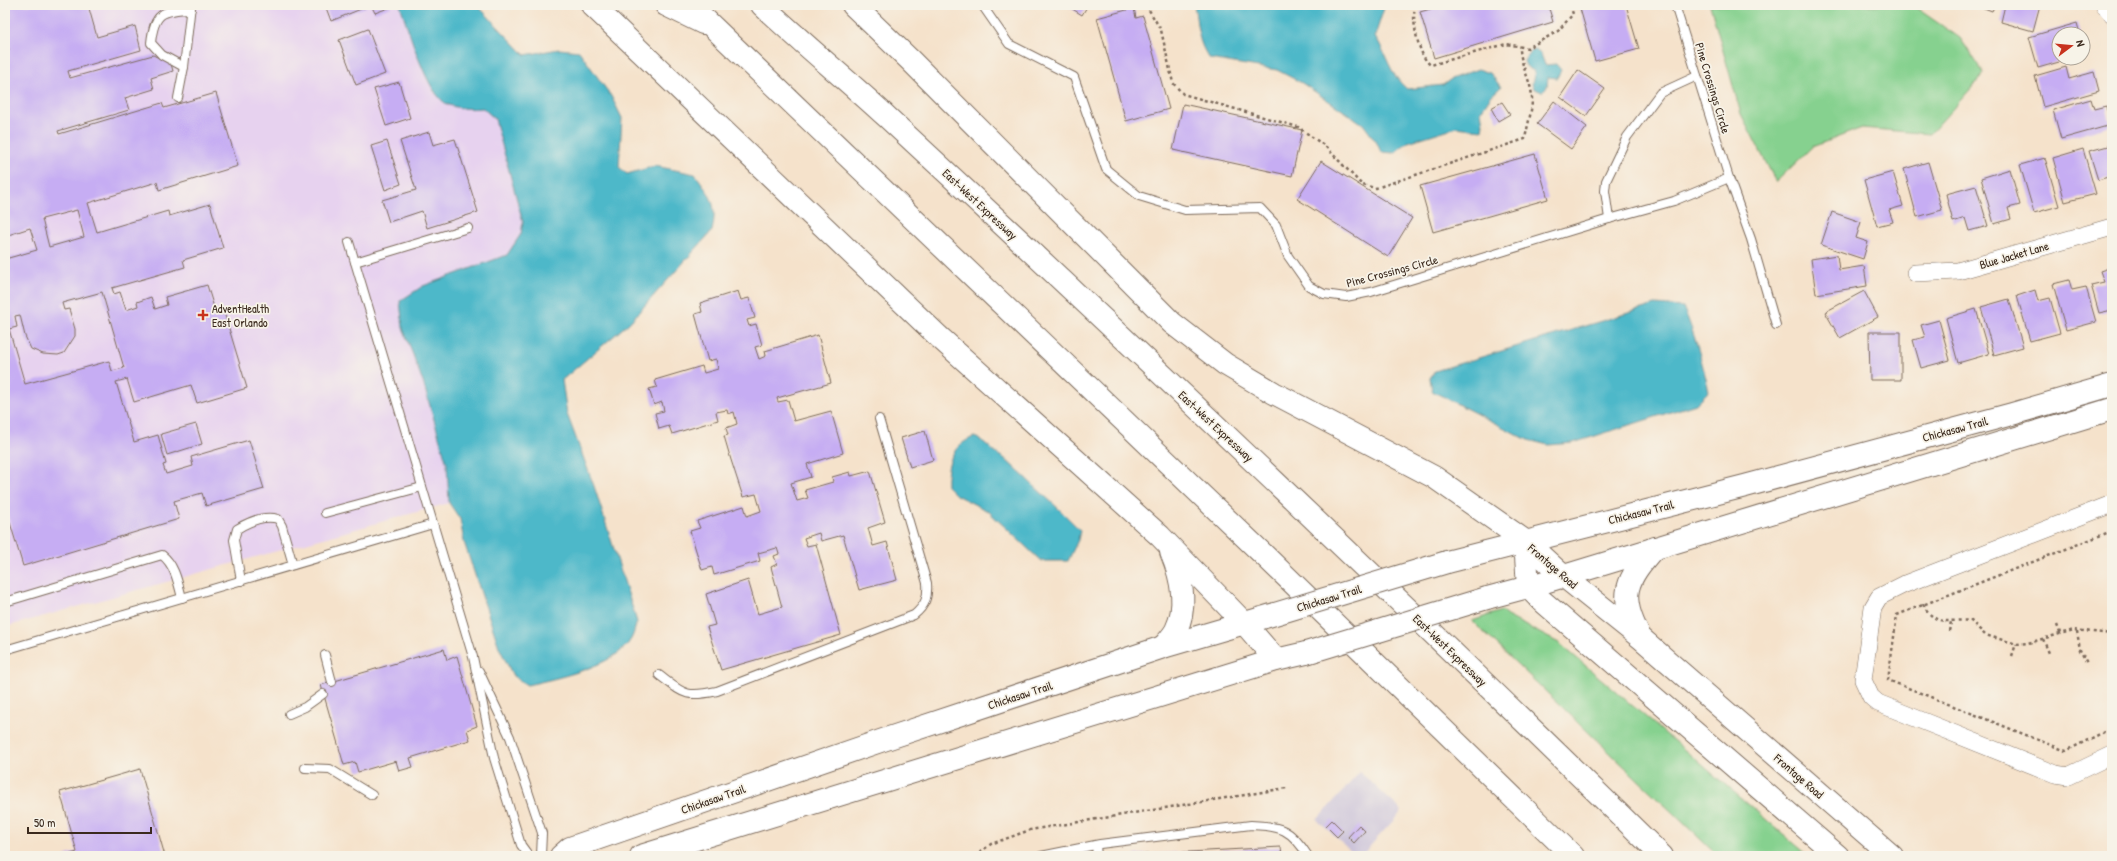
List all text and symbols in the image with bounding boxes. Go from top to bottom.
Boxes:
north arrow [2051,26,2091,66]
text: N [2073,38,2088,48]
street label: Pine Crossings Circle [1691,41,1735,136]
street label: East-West Expressway [939,165,1021,243]
street label: Blue Jacket Lane [1977,237,2051,273]
street label: Pine Crossings Circle [1344,251,1440,291]
place label: AdventHealth East Orlando [212,300,269,331]
marker: AdventHealth East Orlando [197,309,209,321]
street label: East-West Expressway [1175,387,1257,465]
street label: Chickasaw Trail [1920,412,1990,446]
street label: Chickasaw Trail [1606,495,1676,528]
street label: Frontage Road [1524,539,1582,593]
street label: Chickasaw Trail [1294,580,1364,616]
street label: East-West Expressway [1409,610,1491,690]
street label: Chickasaw Trail [985,676,1055,713]
street label: Frontage Road [1770,749,1828,803]
street label: Chickasaw Trail [679,780,748,818]
scale bar [28,809,151,835]
text: 50 m [34,814,55,831]

